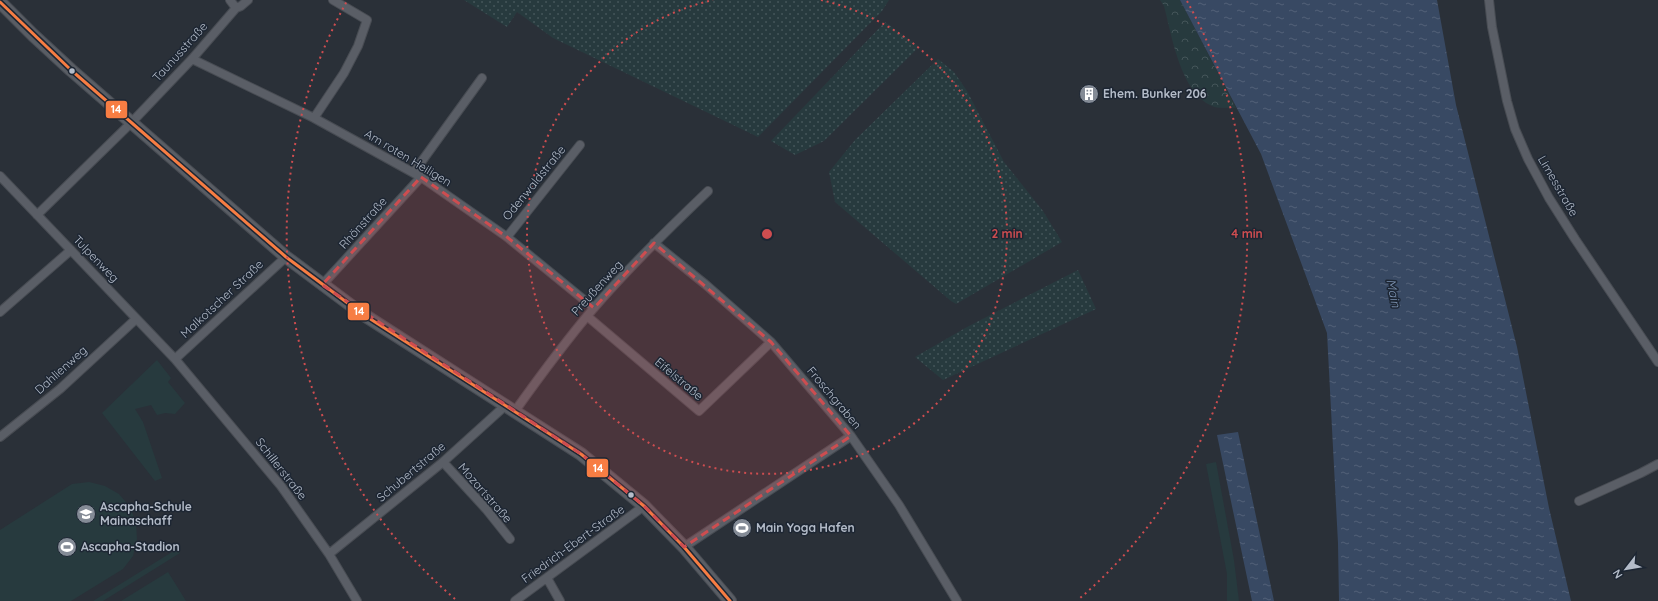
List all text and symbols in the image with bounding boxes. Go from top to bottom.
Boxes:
street label: Taunusstraße [149,19,210,85]
unlabelled marker [67,66,77,76]
building icon: Ehem. Bunker 206 [1078,83,1100,105]
place label: Ehem. Bunker 206 [1103,86,1207,101]
line badge: 14 [105,100,128,119]
text: 14 [111,102,122,116]
street label: Am roten Heiligen [362,126,454,189]
street label: Odenwaldstraße [499,142,569,223]
street label: Limesstraße [1535,153,1582,219]
street label: Rhönstraße [335,194,390,252]
text: 2 min [991,226,1023,241]
text: 4 min [1231,226,1263,241]
centre of rings [760,227,774,241]
street label: Tulpenweg [70,232,122,285]
street label: Malkotscher Straße [177,256,266,341]
street label: Preußenweg [568,257,625,318]
water label: Main [1383,277,1405,309]
line badge: 14 [347,302,370,321]
text: 14 [354,304,365,318]
street label: Dahlienweg [31,342,90,397]
street label: Eifelstraße [652,354,707,403]
street label: Froschgraben [804,363,865,432]
street label: Schillerstraße [253,435,310,503]
street label: Schubertstraße [373,438,448,505]
line badge: 14 [586,458,609,478]
street label: Mozartstraße [455,460,516,526]
text: 14 [593,461,604,475]
unlabelled marker [626,490,636,500]
place label: Ascapha-Schule Mainaschaff [100,499,192,528]
street label: Friedrich-Ebert-Straße [518,501,627,586]
school or university icon: Ascapha-Schule Mainaschaff [75,503,97,525]
sports icon: Main Yoga Hafen [731,517,753,539]
place label: Main Yoga Hafen [756,520,855,535]
sports icon: Ascapha-Stadion [56,536,78,558]
place label: Ascapha-Stadion [81,539,180,554]
north arrow [1606,549,1646,589]
text: N [1609,567,1626,581]

